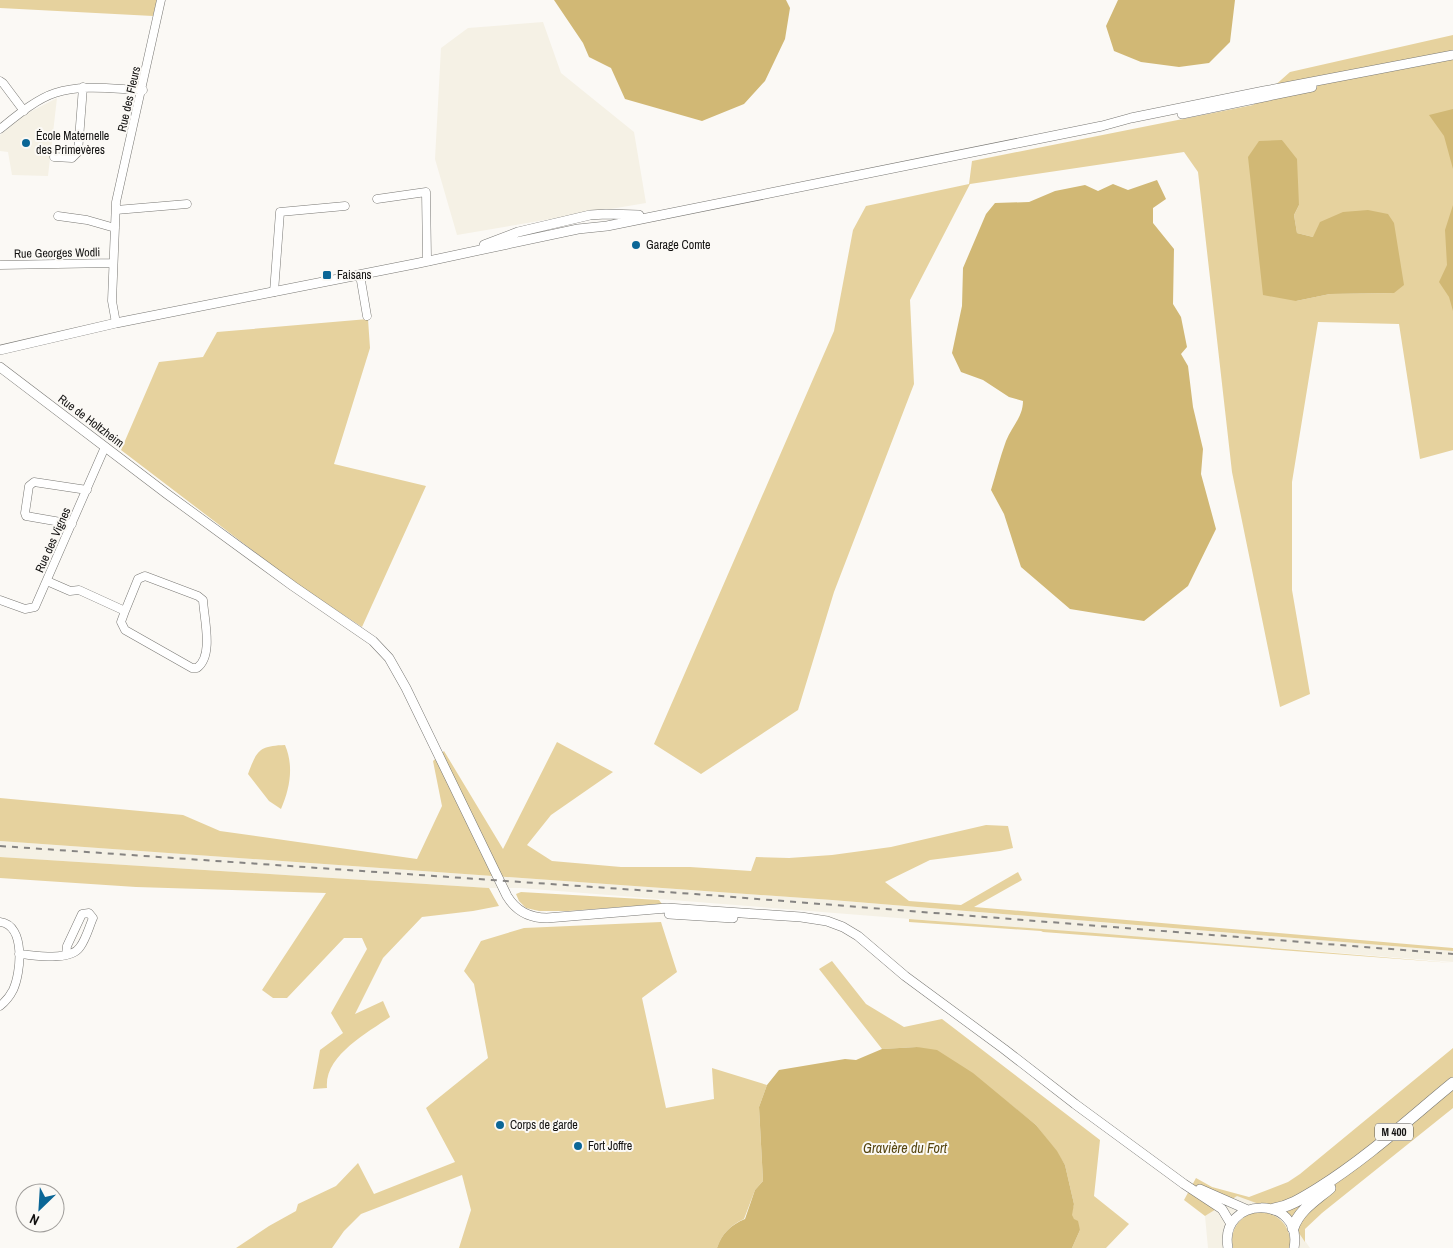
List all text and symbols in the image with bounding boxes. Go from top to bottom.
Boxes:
street label: Rue des Fleurs [114,65,144,133]
place label: École Maternelle des Primevères [36,128,109,158]
marker: École Maternelle des Primevères [20,137,32,149]
place label: Garage Comte [646,237,711,253]
marker: Garage Comte [630,239,642,251]
street label: Rue Georges Wodli [14,244,100,262]
place label: Faisans [337,267,372,283]
marker: Faisans [321,269,333,281]
street label: Rue de Holtzheim [55,391,127,451]
street label: Rue des Vignes [31,505,75,575]
place label: Corps de garde [510,1117,578,1133]
marker: Corps de garde [494,1119,506,1131]
road number: M 400 [1375,1124,1413,1140]
place label: Fort Joffre [588,1138,632,1154]
water label: Gravière du Fort [863,1139,948,1157]
marker: Fort Joffre [572,1140,584,1152]
north arrow [15,1183,65,1233]
text: N [27,1210,42,1230]

